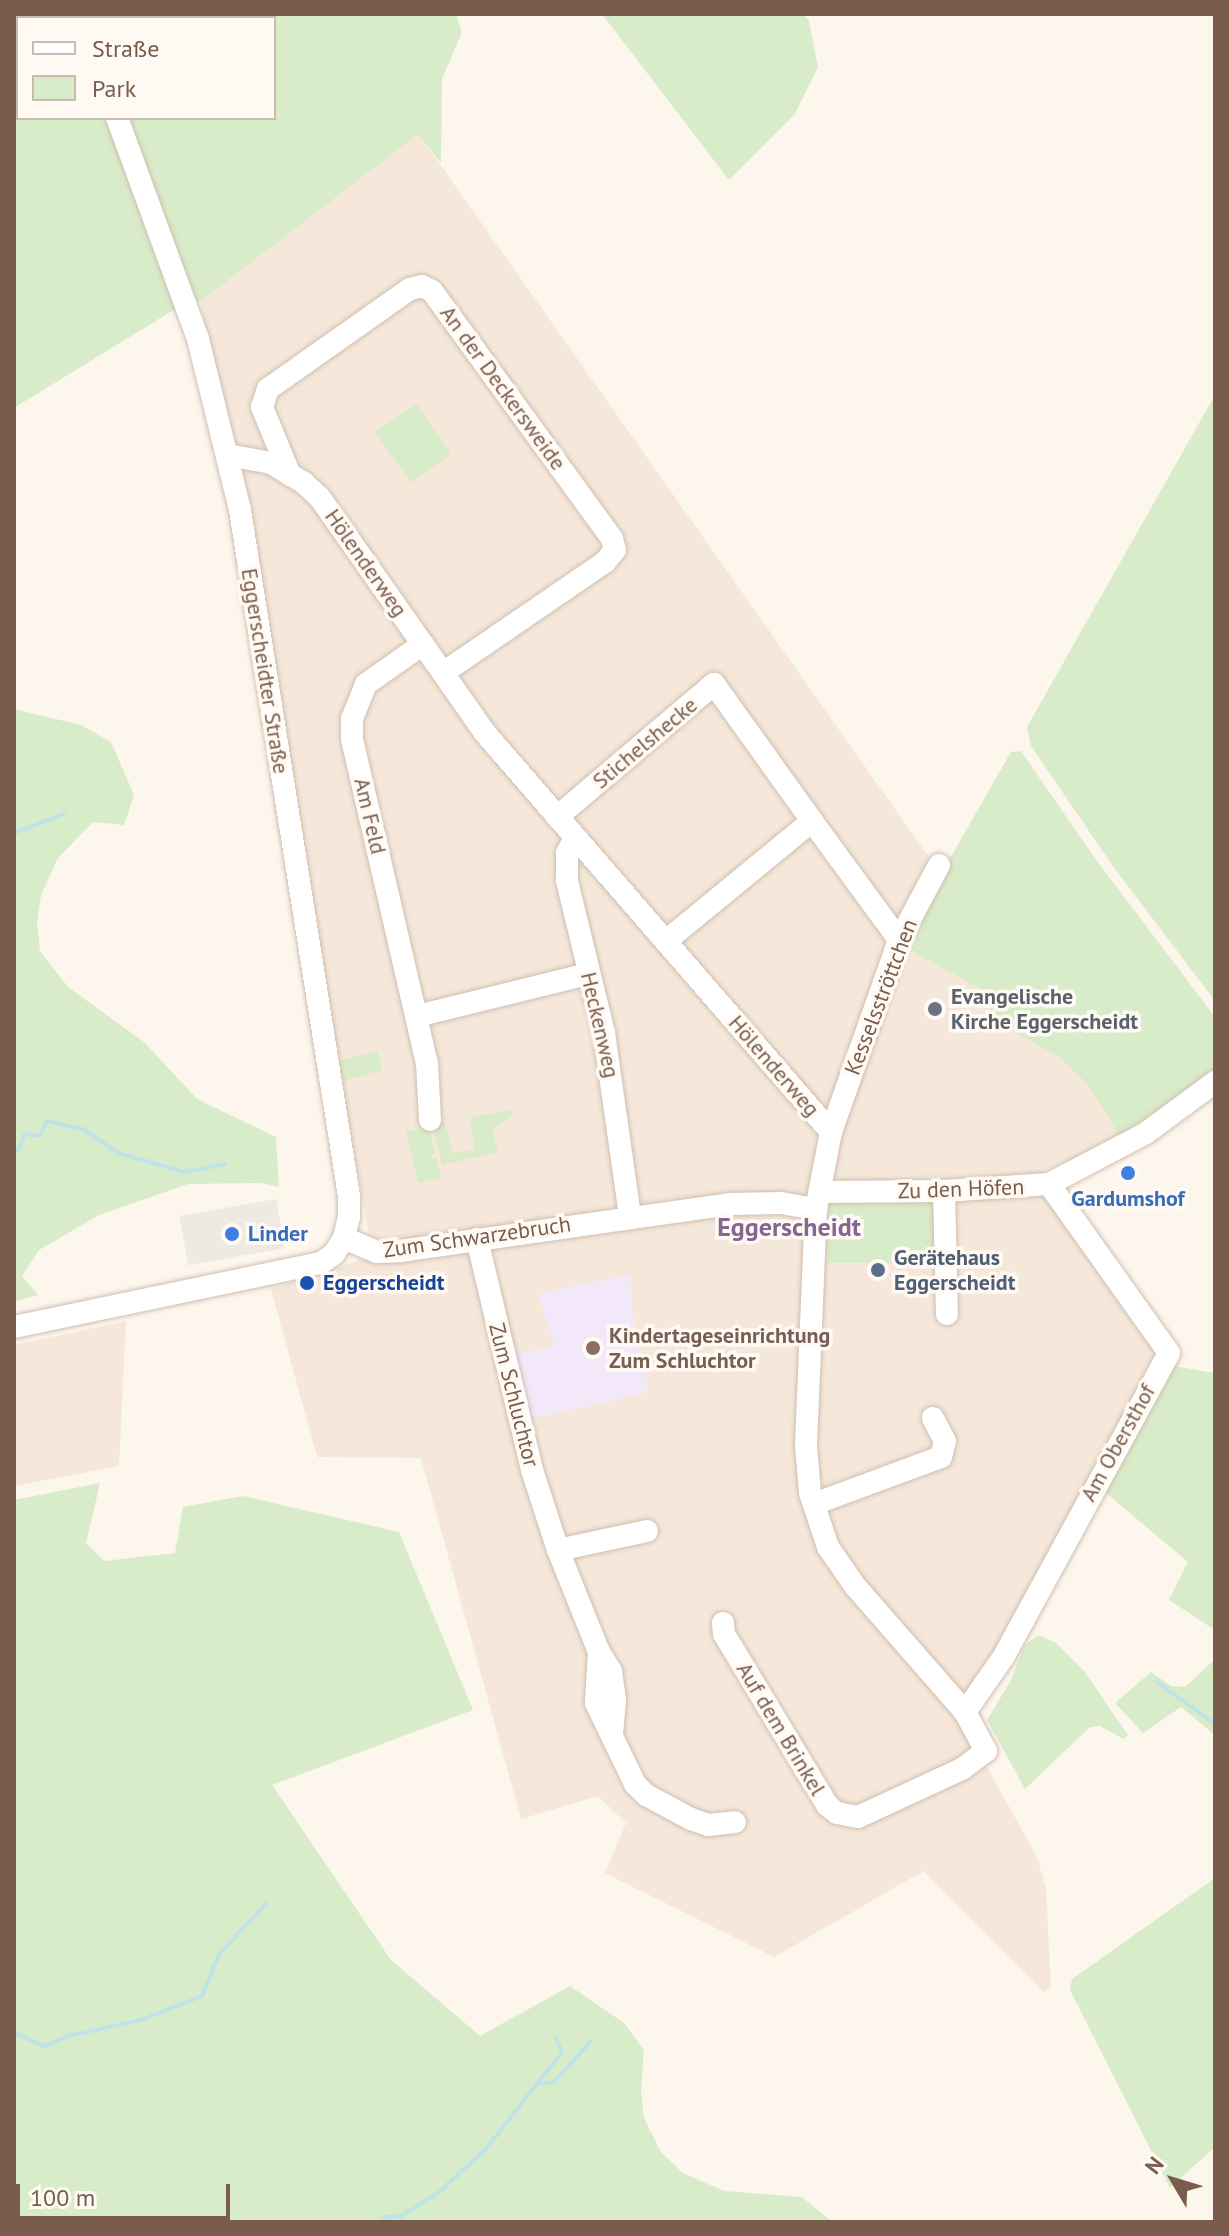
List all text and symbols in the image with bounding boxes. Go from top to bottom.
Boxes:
legend [16,16,276,120]
text: Straße [92,33,159,64]
text: Park [92,73,136,104]
street label: An der Deckersweide [435,301,571,475]
street label: Hölenderweg [319,504,413,622]
street label: Eggerscheidter Straße [236,566,294,776]
street label: Stichelshecke [587,692,703,794]
street label: Am Feld [348,775,392,857]
street label: Kesselsströttchen [839,915,923,1079]
street label: Heckenweg [575,970,625,1080]
place label: Evangelische Kirche Eggerscheidt [951,983,1138,1034]
marker: Evangelische Kirche Eggerscheidt [926,1000,944,1018]
street label: Hölenderweg [723,1010,825,1122]
marker: Gardumshof [1119,1164,1137,1182]
street label: Zu den Höfen [897,1174,1025,1204]
place label: Gardumshof [1071,1186,1185,1212]
street label: Zum Schwarzebruch [382,1211,572,1263]
district label: Eggerscheidt [717,1211,861,1243]
place label: Linder [248,1221,308,1247]
marker: Linder [223,1225,241,1243]
place label: Gerätehaus Eggerscheidt [894,1244,1015,1296]
marker: Gerätehaus Eggerscheidt [869,1261,887,1279]
place label: Eggerscheidt [323,1270,444,1296]
marker: Eggerscheidt [298,1274,316,1292]
street label: Zum Schluchtor [483,1320,545,1470]
place label: Kindertageseinrichtung Zum Schluchtor [609,1322,830,1374]
marker: Kindertageseinrichtung Zum Schluchtor [584,1339,602,1357]
street label: Am Obersthof [1075,1380,1161,1506]
street label: Auf dem Brinkel [731,1658,831,1800]
north arrow [1133,2140,1213,2220]
text: N [1139,2151,1170,2180]
scale bar [20,2168,234,2218]
text: 100 m [30,2182,95,2213]

